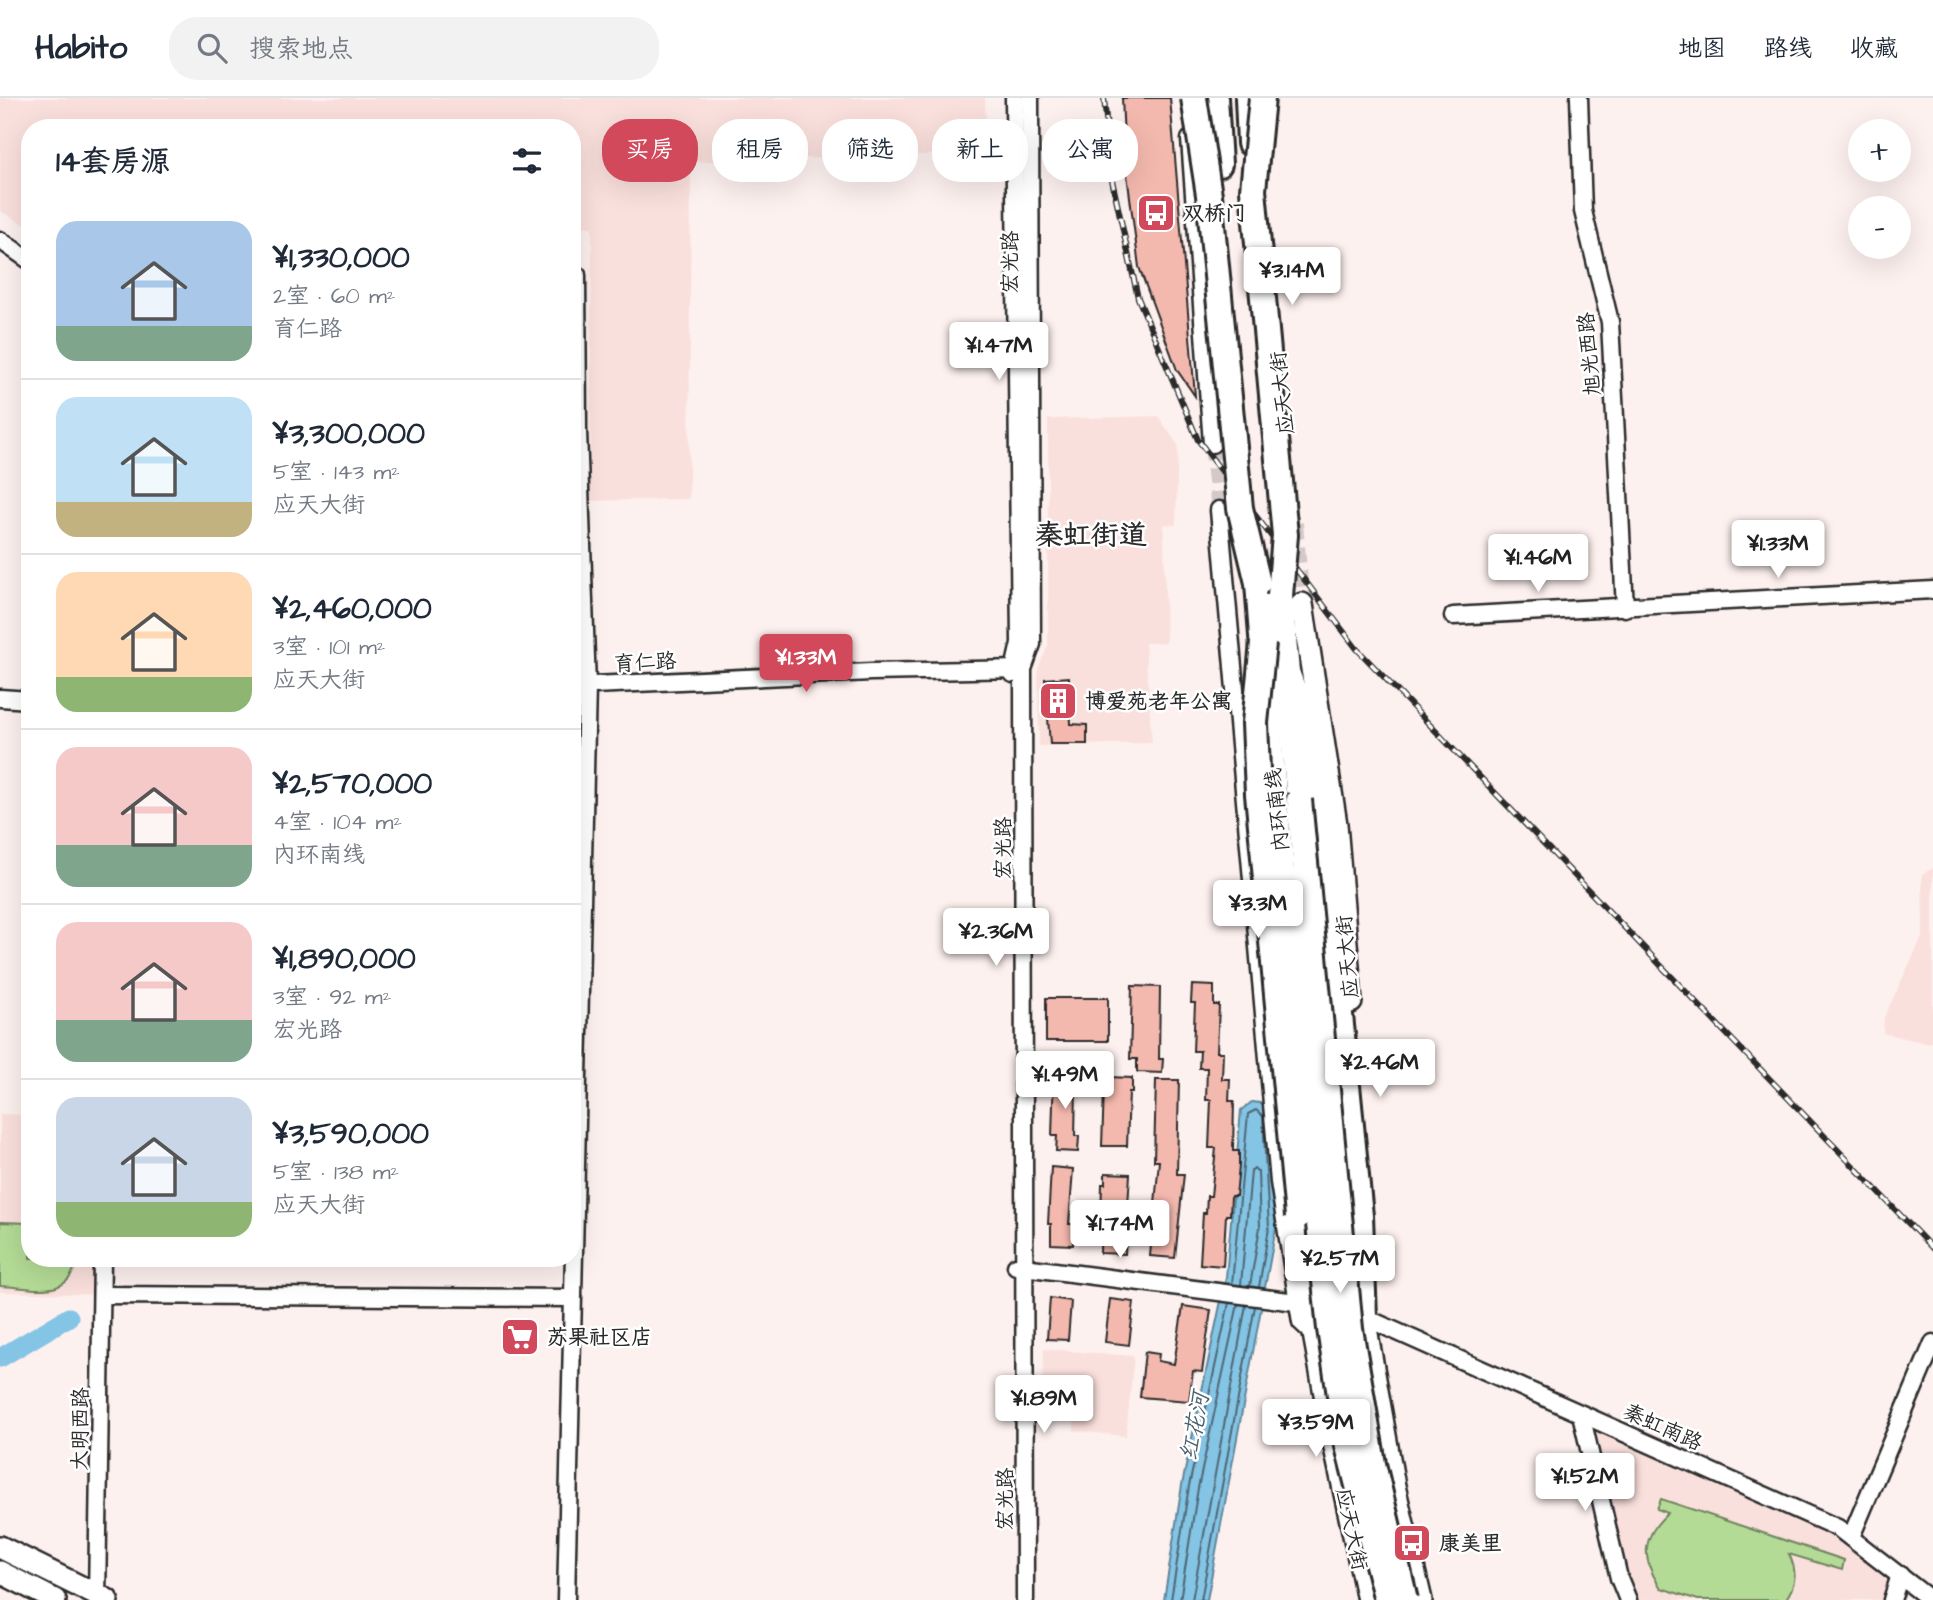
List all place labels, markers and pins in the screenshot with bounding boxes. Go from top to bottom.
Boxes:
bus stop icon: 双桥门 [1135,192,1177,234]
place label: 双桥门 [1183,199,1246,228]
pin: ¥3.14M [1235,248,1349,307]
pin: ¥1.47M [942,322,1056,382]
pin: ¥1.33M [1721,520,1835,580]
pin: ¥1.46M [1481,534,1595,594]
pin: ¥1.33M [749,634,863,694]
building icon: 博爱苑老年公寓 [1037,680,1079,722]
place label: 博爱苑老年公寓 [1085,687,1232,716]
pin: ¥3.3M [1209,880,1307,940]
pin: ¥2.36M [939,908,1053,968]
pin: ¥2.46M [1323,1040,1437,1099]
pin: ¥1.49M [1008,1052,1122,1111]
pin: ¥1.74M [1063,1200,1177,1260]
pin: ¥2.57M [1283,1236,1397,1295]
supermarket icon: 苏果社区店 [499,1316,541,1358]
place label: 苏果社区店 [547,1323,652,1352]
pin: ¥1.89M [987,1376,1101,1435]
pin: ¥3.59M [1259,1400,1373,1459]
pin: ¥1.52M [1528,1454,1642,1513]
bus stop icon: 康美里 [1391,1522,1433,1564]
place label: 康美里 [1439,1529,1502,1558]

